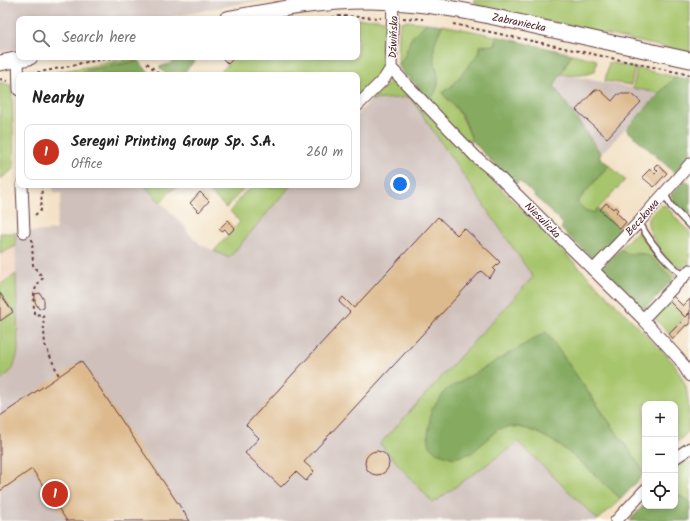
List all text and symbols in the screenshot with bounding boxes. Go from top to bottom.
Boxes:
street label: Zabraniecka [490,8,548,38]
street label: Dźwińska [384,15,404,59]
search box [16,16,360,60]
text: Search here [62,26,136,50]
icon: search [30,27,52,49]
text: Nearby [32,85,84,112]
text: Seregni Printing Group Sp. S.A. [71,130,275,154]
text: 1 [44,142,48,163]
text: 260 m [306,142,343,163]
text: Office [71,154,102,175]
your location [390,174,410,194]
street label: Beczkowa [621,195,664,240]
street label: Niesulicka [520,198,565,243]
map controls [642,401,678,509]
button: + [642,401,678,437]
button: − [642,437,678,473]
button: locate [642,473,678,509]
pin: 1 [42,479,68,509]

